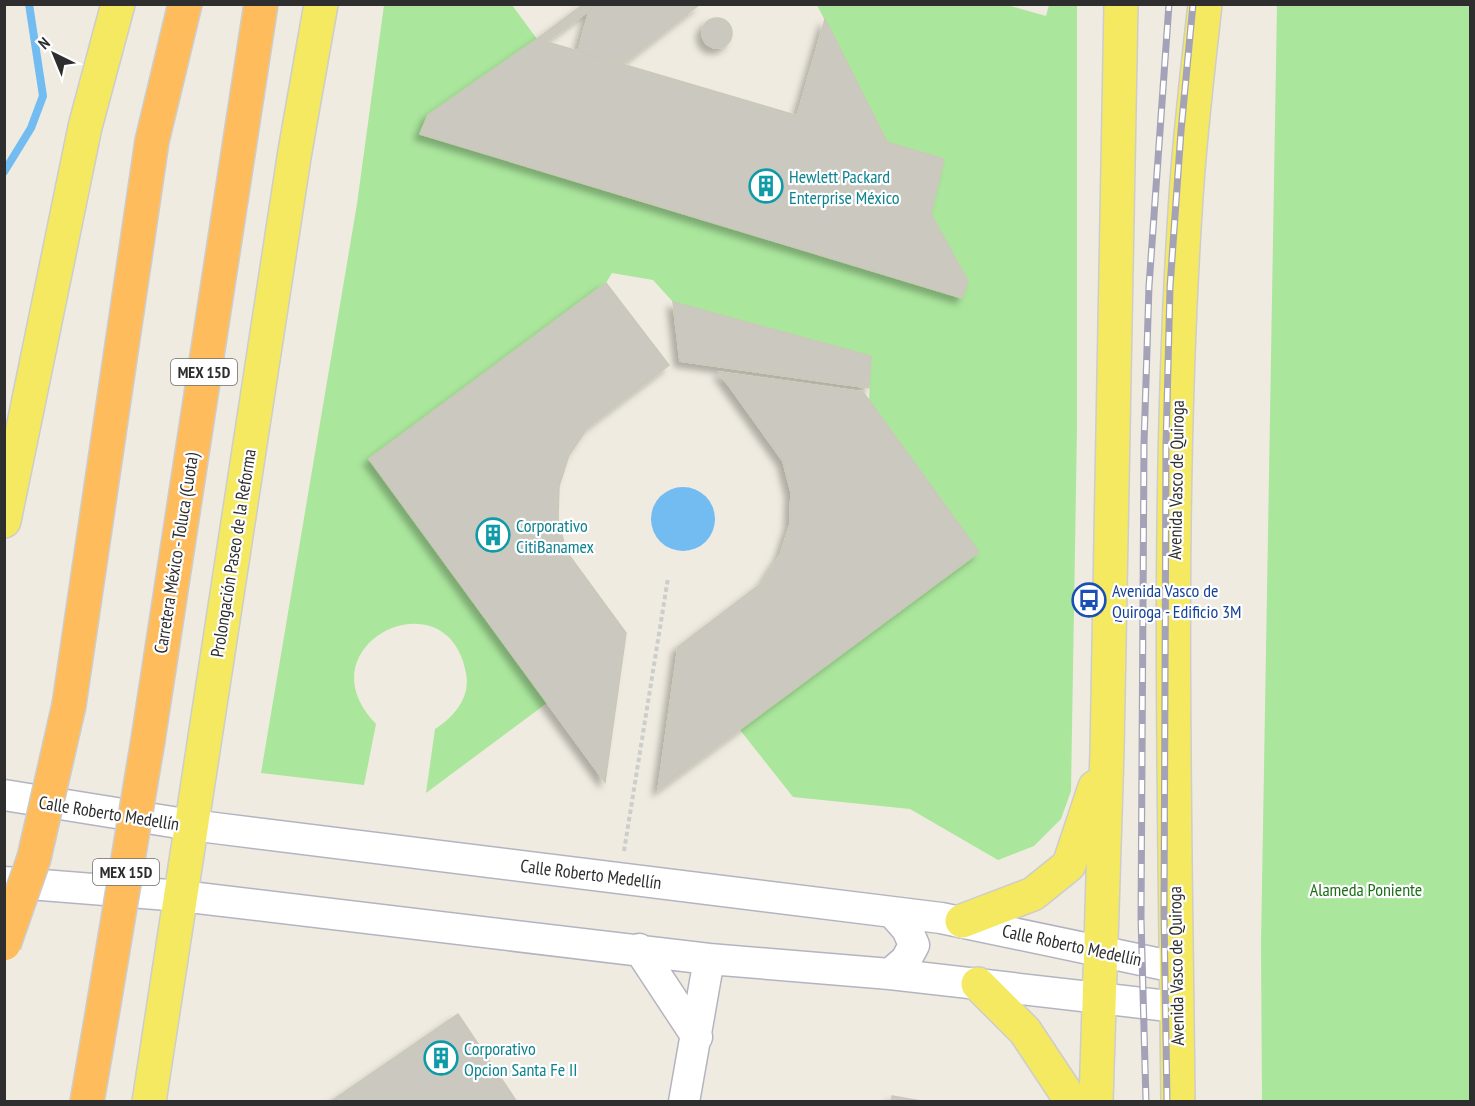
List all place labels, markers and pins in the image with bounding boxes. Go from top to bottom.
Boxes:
place label: Hewlett Packard Enterprise México [789,165,900,209]
building icon: Hewlett Packard Enterprise México [748,168,784,204]
place label: Corporativo CitiBanamex [516,514,595,558]
building icon: Corporativo CitiBanamex [475,517,511,553]
place label: Avenida Vasco de Quiroga - Edificio 3M [1112,579,1242,623]
bus stop icon: Avenida Vasco de Quiroga - Edificio 3M [1071,582,1107,618]
place label: Corporativo Opcion Santa Fe II [464,1037,577,1081]
building icon: Corporativo Opcion Santa Fe II [423,1040,459,1076]

